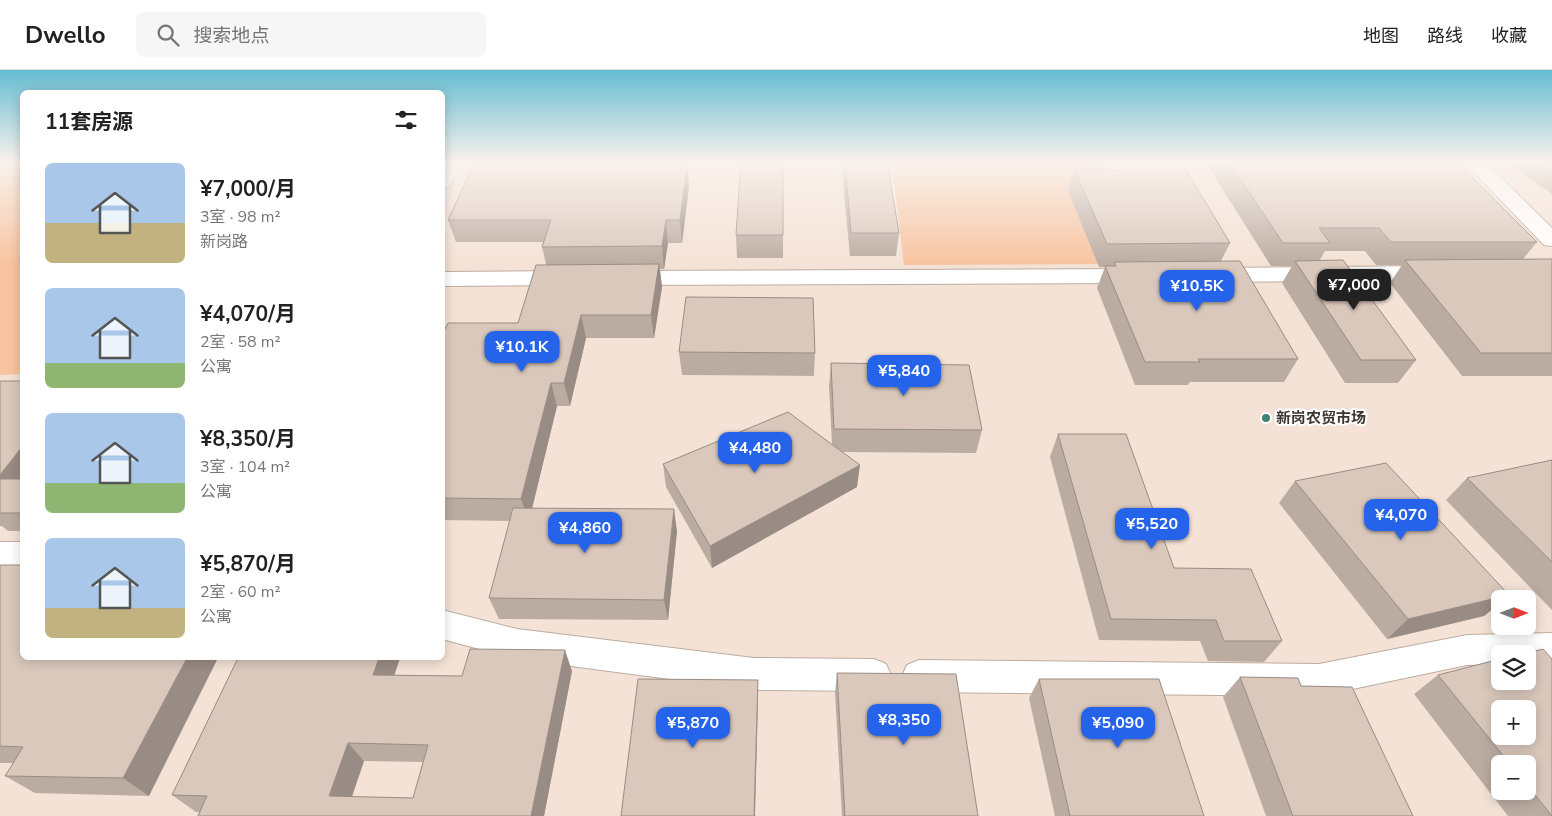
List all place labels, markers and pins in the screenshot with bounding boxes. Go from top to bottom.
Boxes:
pin: ¥7,000 [1313,268,1395,311]
pin: ¥10.5K [1156,270,1238,312]
pin: ¥10.1K [481,330,563,373]
pin: ¥5,840 [863,354,945,397]
place label: 新岗农贸市场 [1276,408,1366,428]
marker: 新岗农贸市场 [1260,412,1272,424]
pin: ¥4,480 [714,432,796,474]
pin: ¥4,070 [1360,498,1442,541]
pin: ¥5,520 [1111,508,1193,550]
pin: ¥4,860 [544,512,626,554]
pin: ¥8,350 [863,704,945,746]
pin: ¥5,870 [652,706,734,749]
pin: ¥5,090 [1077,706,1159,749]

